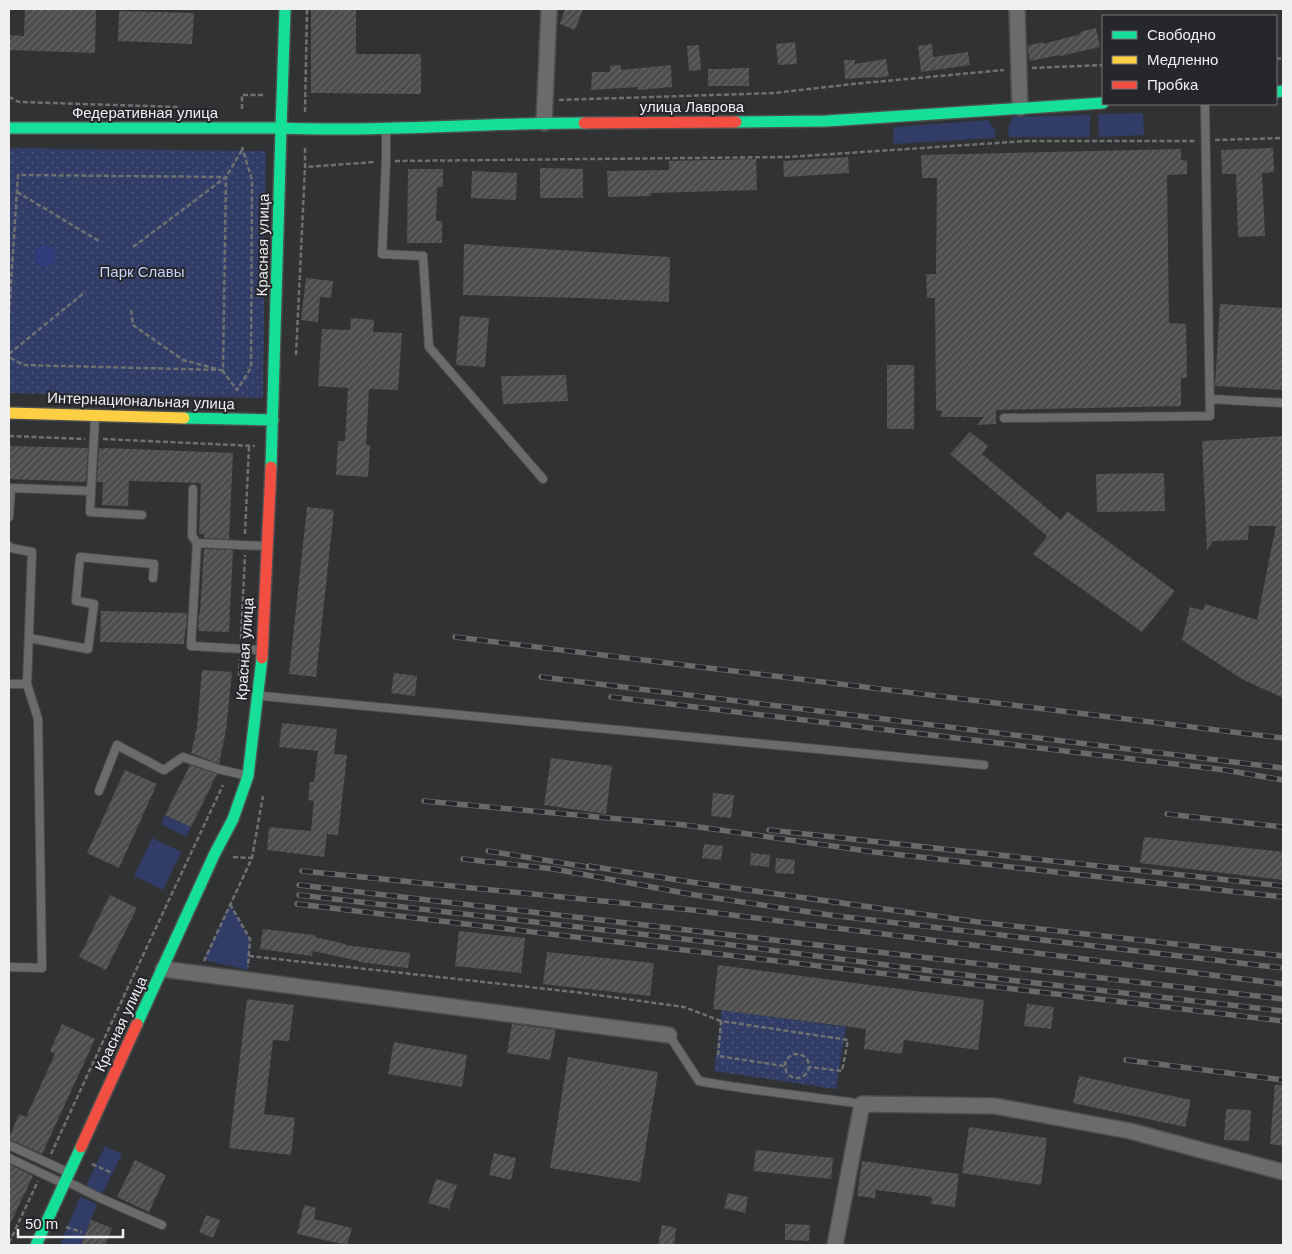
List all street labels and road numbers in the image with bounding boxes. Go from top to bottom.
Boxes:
street label: улица Лаврова [640,98,745,115]
street label: Федеративная улица [72,104,219,121]
street label: Красная улица [253,193,272,297]
street label: Интернациональная улица [47,389,236,412]
street label: Красная улица [232,596,257,701]
street label: Красная улица [91,973,150,1074]

